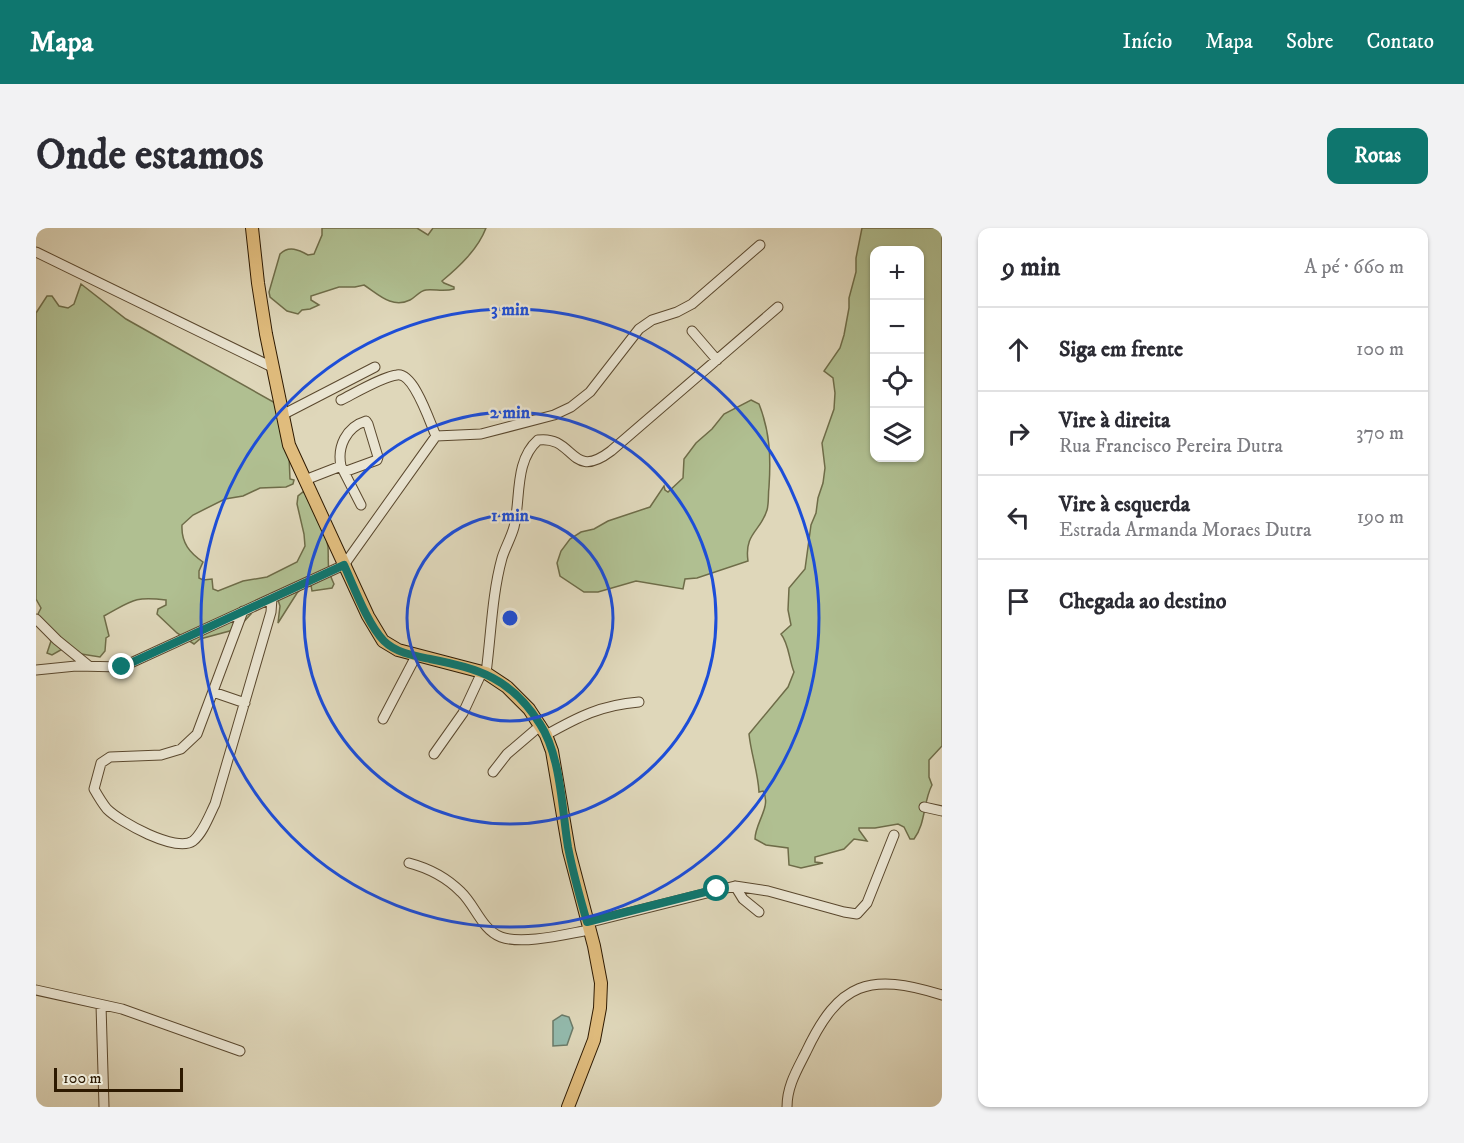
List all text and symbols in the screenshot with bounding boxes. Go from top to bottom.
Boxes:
text: Mapa [30,25,93,60]
text: Início [1123,29,1172,55]
text: Mapa [1205,29,1253,55]
text: Sobre [1286,29,1333,55]
text: Contato [1366,29,1434,55]
button: Rotas [1327,128,1428,184]
text: Onde estamos [36,130,264,182]
map controls [870,246,924,462]
button: + [870,246,924,300]
text: 9 min [1002,251,1060,284]
text: A pé · 660 m [1304,255,1404,280]
text: 3 min [491,299,530,321]
button: − [870,300,924,354]
icon: ahead [1002,333,1035,366]
text: Siga em frente [1059,336,1183,363]
text: 100 m [1356,337,1404,362]
button: locate [870,354,924,408]
text: 2 min [490,402,531,424]
text: Vire à direita [1059,407,1170,434]
button: layers [870,408,924,462]
icon: right [1002,417,1035,450]
text: 370 m [1356,421,1404,446]
text: Rua Francisco Pereira Dutra [1059,434,1283,459]
text: Vire à esquerda [1059,491,1190,518]
icon: left [1002,501,1035,534]
text: 1 min [491,505,530,527]
text: 190 m [1357,505,1404,530]
text: Estrada Armanda Moraes Dutra [1059,518,1312,543]
icon: arrive [1002,585,1035,618]
text: Chegada ao destino [1059,588,1226,615]
centre of rings [500,608,520,628]
route end [108,653,134,679]
route start [703,875,729,901]
scale bar [54,1065,183,1092]
text: 100 m [63,1068,102,1088]

